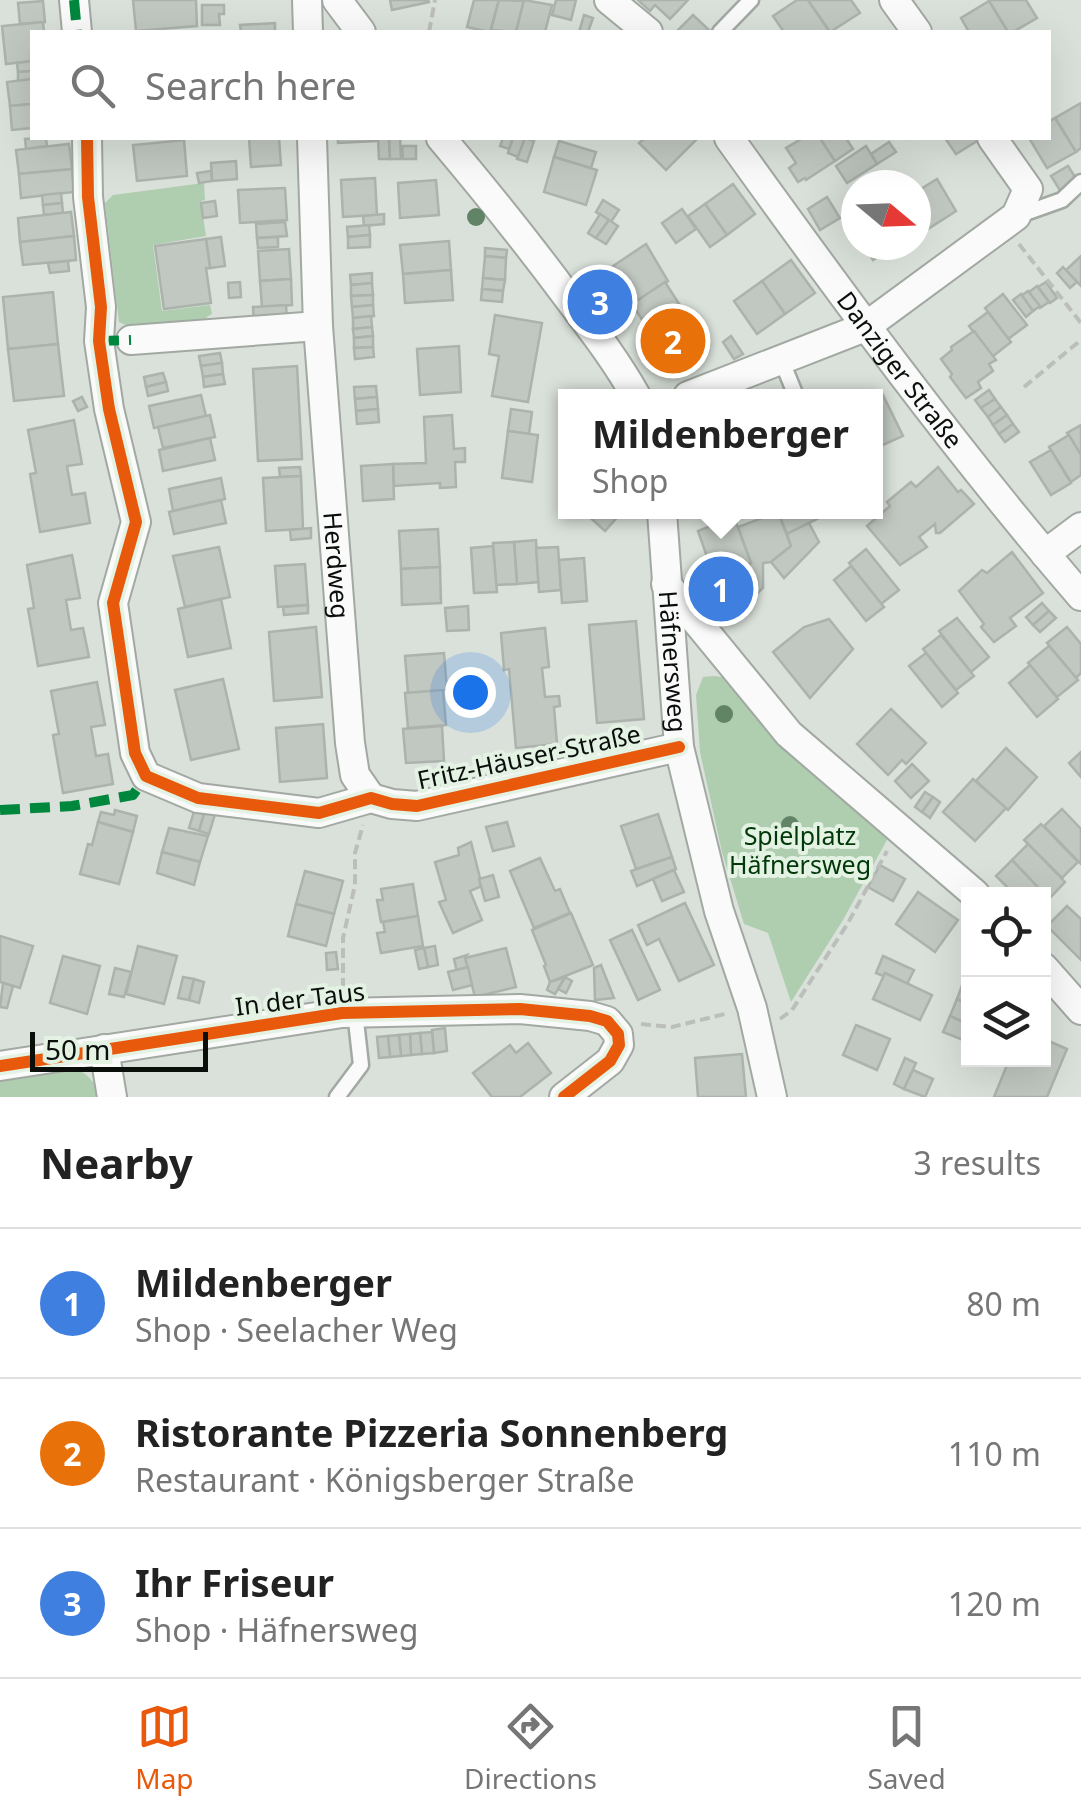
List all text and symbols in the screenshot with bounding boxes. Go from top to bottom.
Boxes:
search box [30,30,1051,140]
icon: search [65,58,120,113]
text: Search here [145,59,356,111]
north arrow [841,170,931,260]
pin: 3 [568,264,632,340]
street label: Danziger Straße [830,284,971,455]
pin: 2 [640,304,706,378]
popup [558,389,883,519]
text: Mildenberger [592,407,849,459]
text: Shop [592,459,668,502]
street label: Herdweg [316,510,358,620]
pin: 1 [688,552,754,626]
street label: Häfnersweg [652,589,696,734]
your location [445,667,496,718]
street label: Fritz-Häuser-Straße [414,716,644,796]
park label: Spielplatz Häfnersweg [729,818,871,881]
map controls [961,887,1051,1067]
button: locate [961,887,1051,977]
street label: In der Taus [233,973,367,1023]
button: layers [961,977,1051,1067]
scale bar [30,1027,208,1072]
text: 50 m [45,1030,111,1068]
text: Nearby [40,1134,193,1191]
text: 3 results [914,1141,1041,1184]
text: Mildenberger [135,1256,392,1308]
text: 1 [63,1282,82,1325]
text: 80 m [966,1282,1041,1325]
text: Shop · Seelacher Weg [135,1308,458,1351]
text: Ristorante Pizzeria Sonnenberg [135,1406,728,1458]
text: 2 [63,1432,82,1475]
text: 110 m [948,1432,1041,1475]
text: Restaurant · Königsberger Straße [135,1458,635,1501]
text: Ihr Friseur [135,1556,334,1608]
text: 3 [63,1582,82,1625]
text: 120 m [948,1582,1041,1625]
text: Shop · Häfnersweg [135,1608,419,1651]
tab: Map [135,1699,194,1797]
tab: Directions [464,1699,597,1797]
tab: Saved [867,1699,946,1797]

